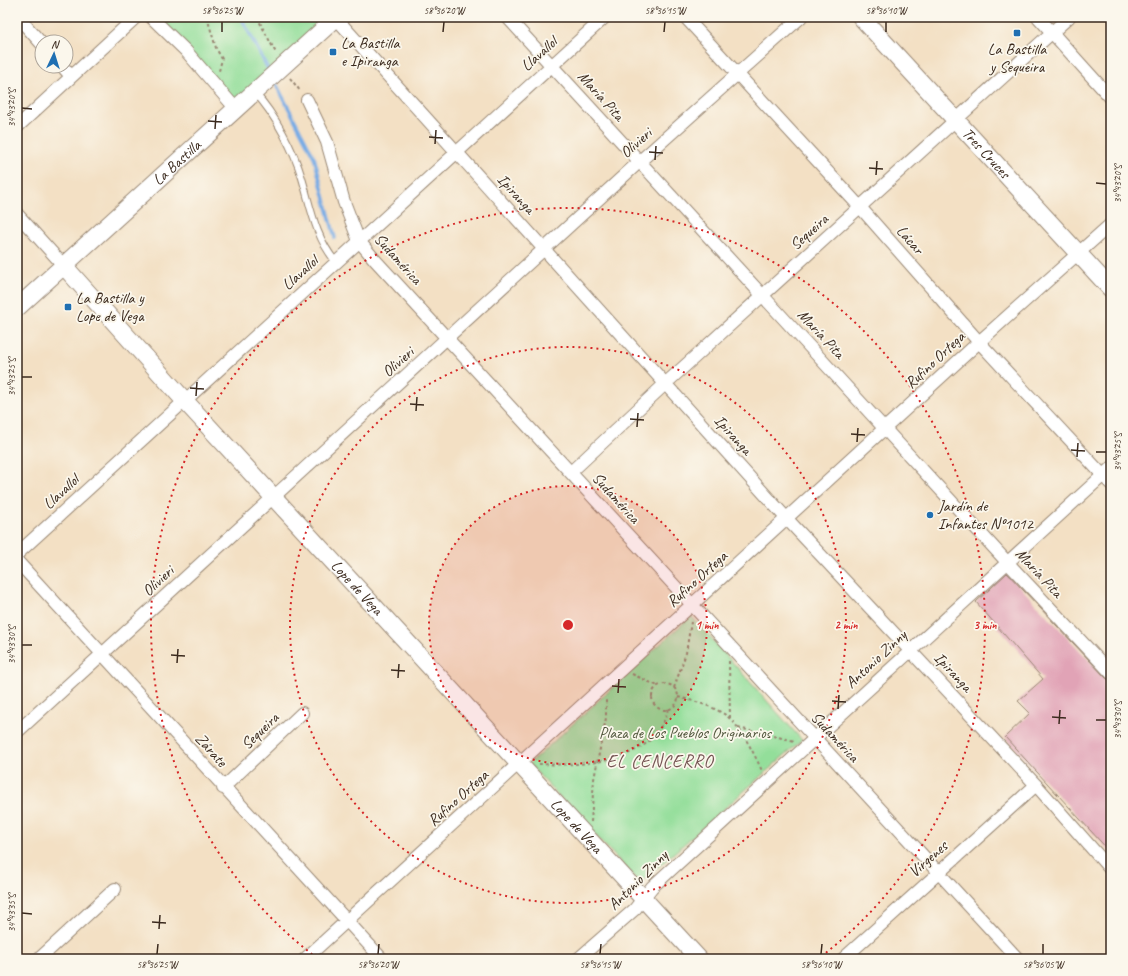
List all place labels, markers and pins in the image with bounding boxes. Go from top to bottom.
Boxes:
marker: La Bastilla y Sequeira [1012,28,1022,38]
place label: La Bastilla e Ipiranga [341,33,400,71]
place label: La Bastilla y Sequeira [988,39,1047,77]
marker: La Bastilla e Ipiranga [328,47,338,57]
place label: La Bastilla y Lope de Vega [76,288,145,326]
marker: La Bastilla y Lope de Vega [63,302,73,312]
place label: Jardín de Infantes Nº1012 [937,496,1035,534]
marker: Jardín de Infantes Nº1012 [925,510,935,520]
centre of rings [561,618,575,632]

